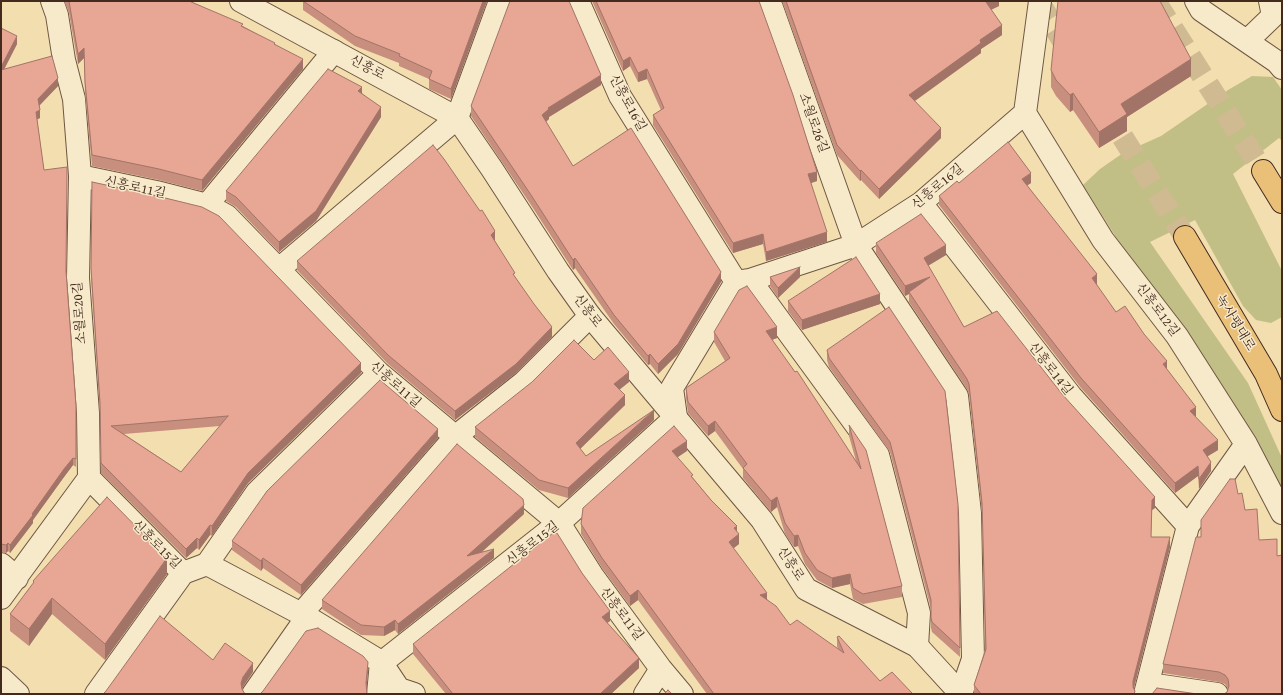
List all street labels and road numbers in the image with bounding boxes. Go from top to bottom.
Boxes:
street label: 신흥로 [347,52,387,84]
street label: 신흥로16길 [605,72,649,134]
street label: 소월로26길 [795,91,831,155]
street label: 신흥로16길 [909,161,967,213]
street label: 신흥로11길 [103,174,167,202]
street label: 신흥로12길 [1132,280,1182,340]
street label: 소월로20길 [70,281,90,345]
street label: 신흥로 [569,291,605,331]
street label: 녹사평대로 [1212,292,1258,354]
street label: 신흥로14길 [1025,339,1075,399]
street label: 신흥로11길 [366,359,424,411]
street label: 신흥로15길 [128,517,184,573]
street label: 신흥로15길 [503,519,563,569]
street label: 신흥로 [773,544,807,584]
street label: 신흥로11길 [596,584,646,644]

